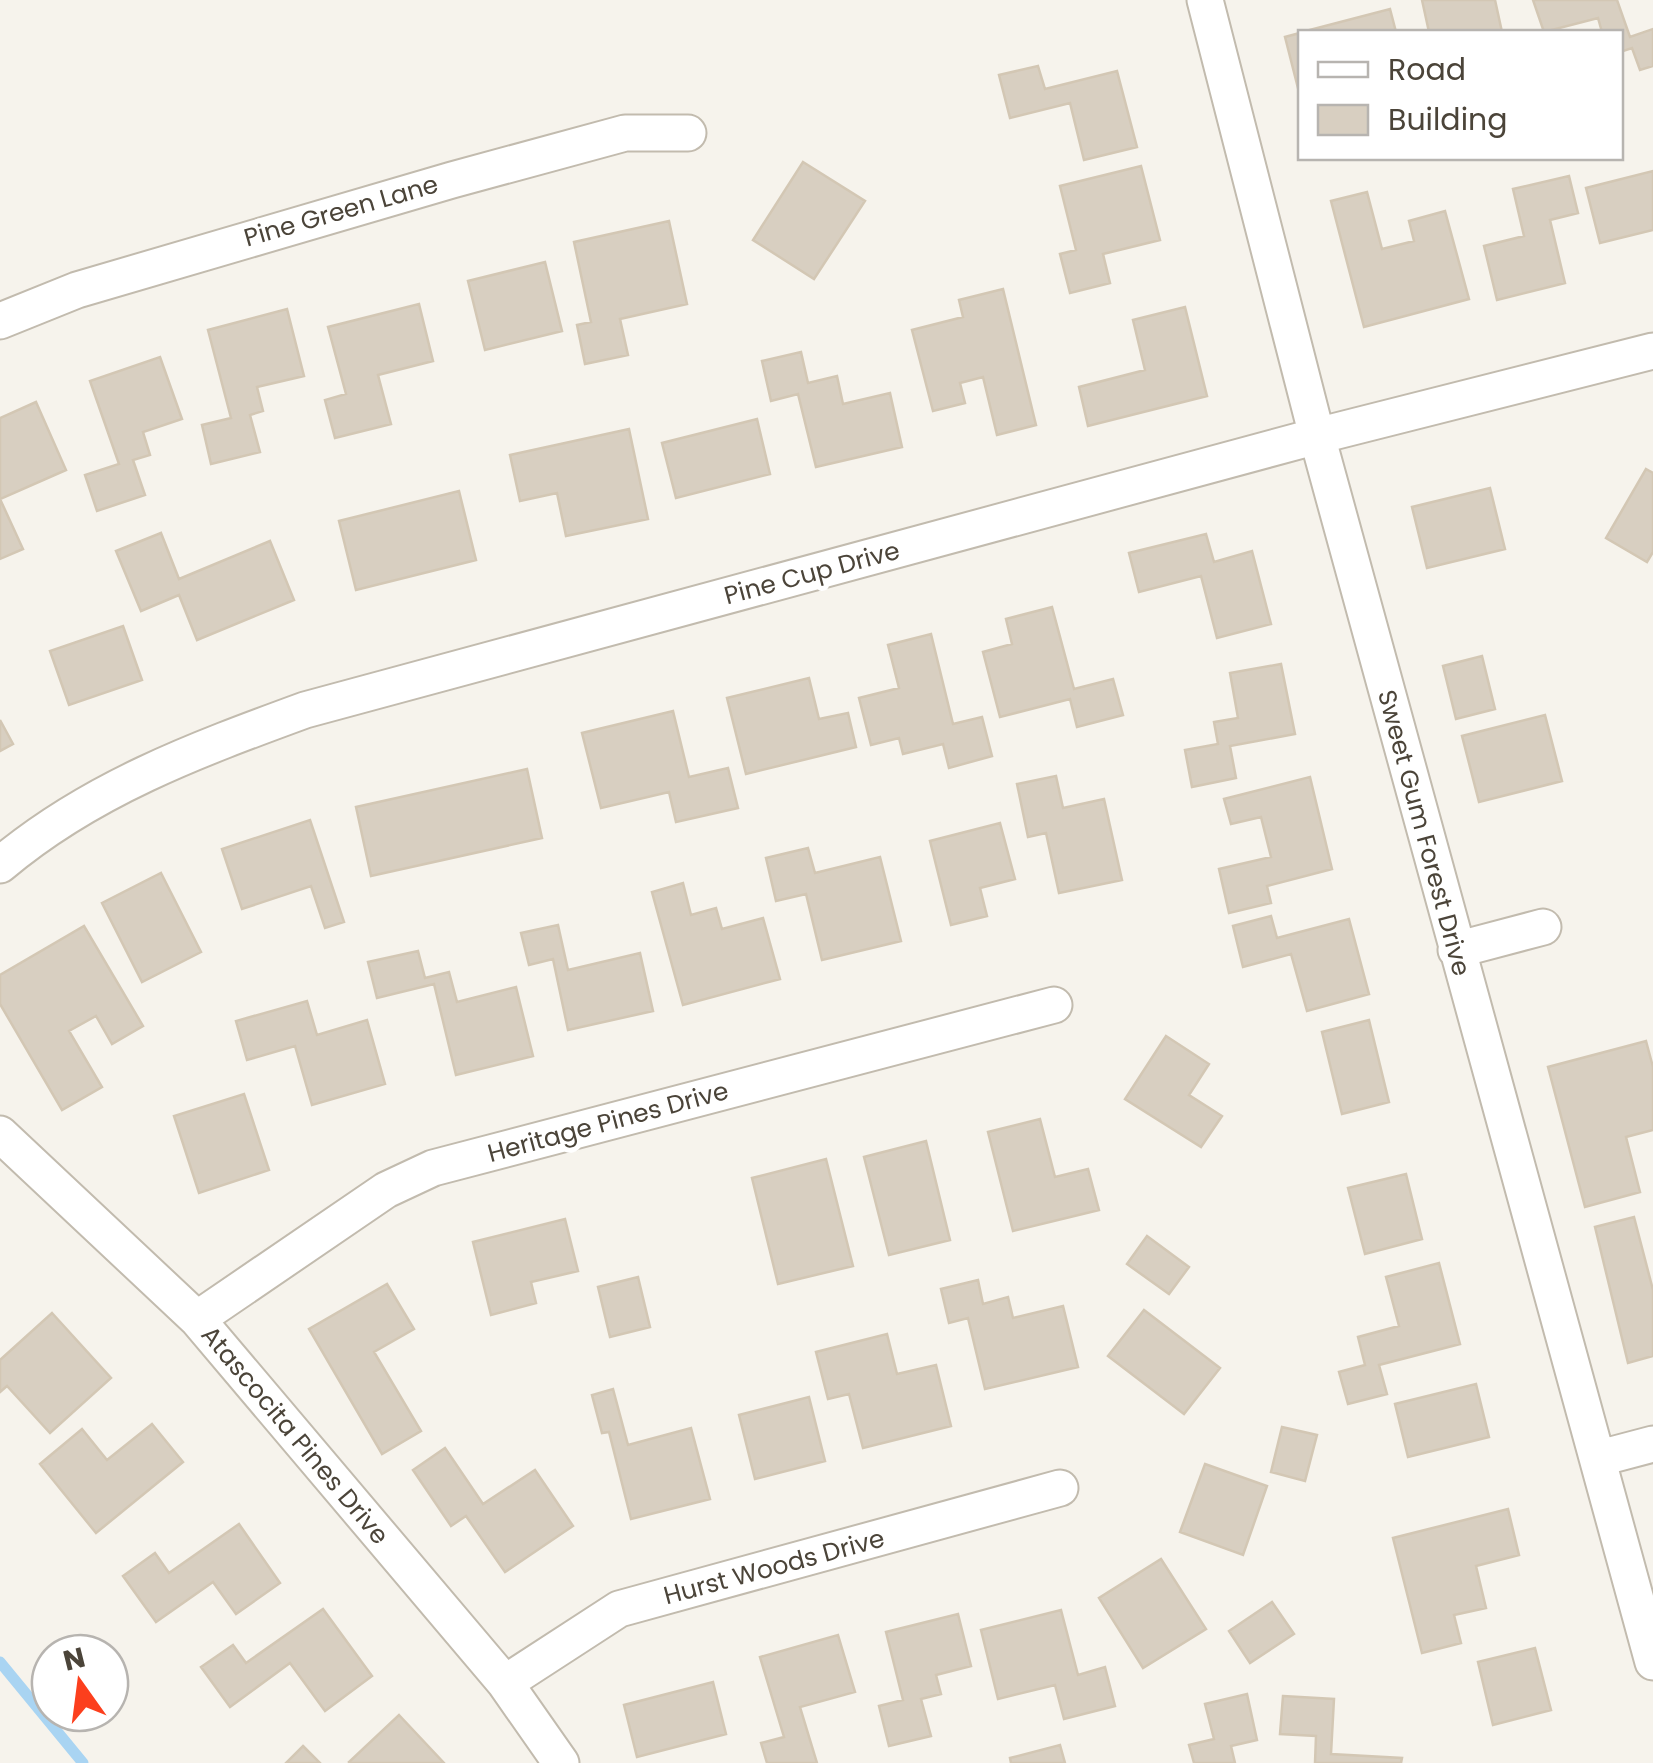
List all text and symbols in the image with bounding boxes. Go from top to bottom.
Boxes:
legend [1298,30,1623,160]
text: Road [1388,48,1466,91]
text: Building [1388,98,1508,141]
street label: Pine Green Lane [240,167,442,255]
street label: Pine Cup Drive [720,533,904,613]
street label: Sweet Gum Forest Drive [1369,686,1479,980]
street label: Heritage Pines Drive [484,1073,732,1171]
street label: Atascocita Pines Drive [193,1318,397,1552]
street label: Hurst Woods Drive [660,1521,888,1613]
north arrow [30,1633,130,1733]
text: N [59,1638,89,1681]

